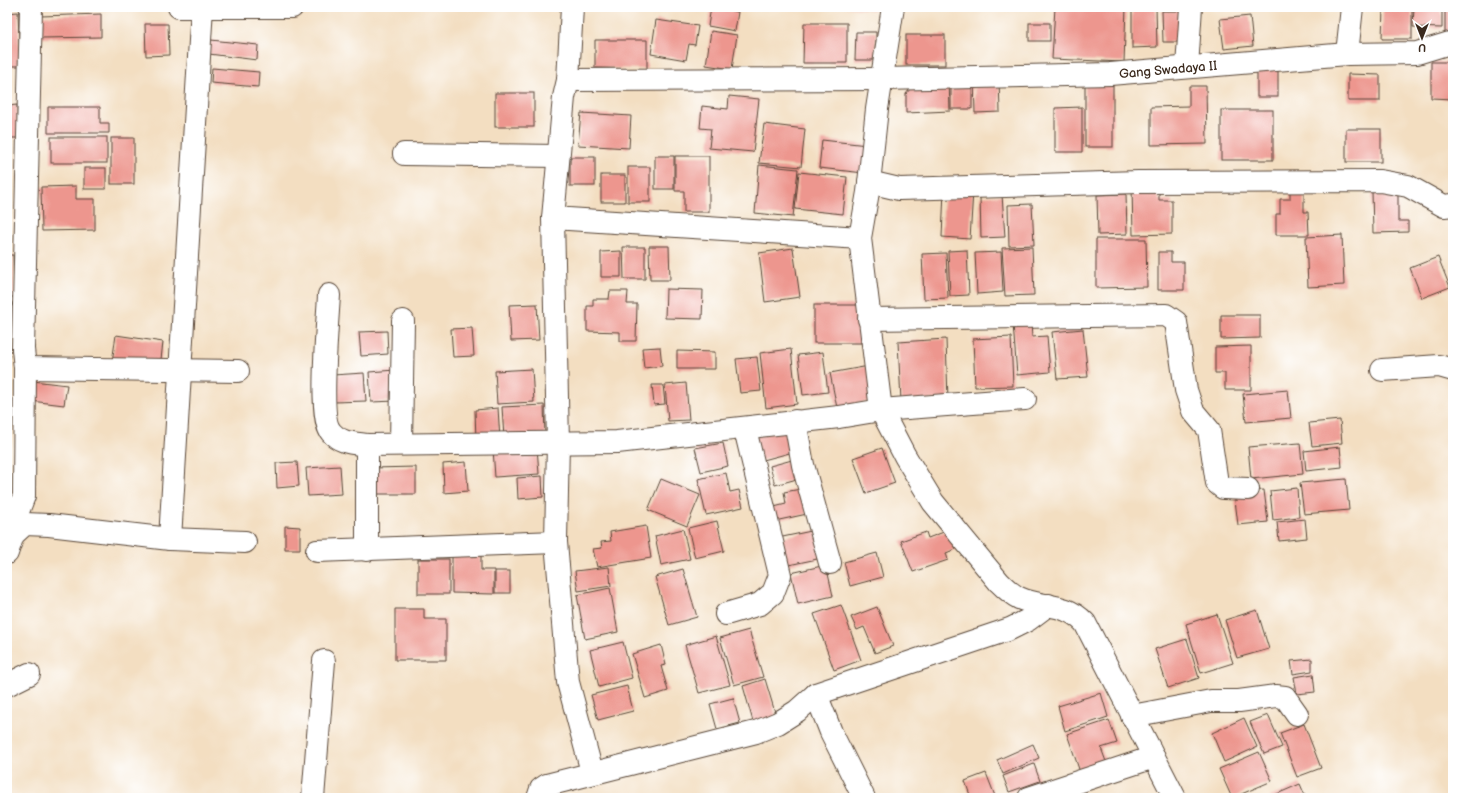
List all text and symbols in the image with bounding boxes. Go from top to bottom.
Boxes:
north arrow [1402,18,1442,58]
text: U [1418,41,1426,54]
street label: Gang Swadaya II [1118,58,1218,82]

